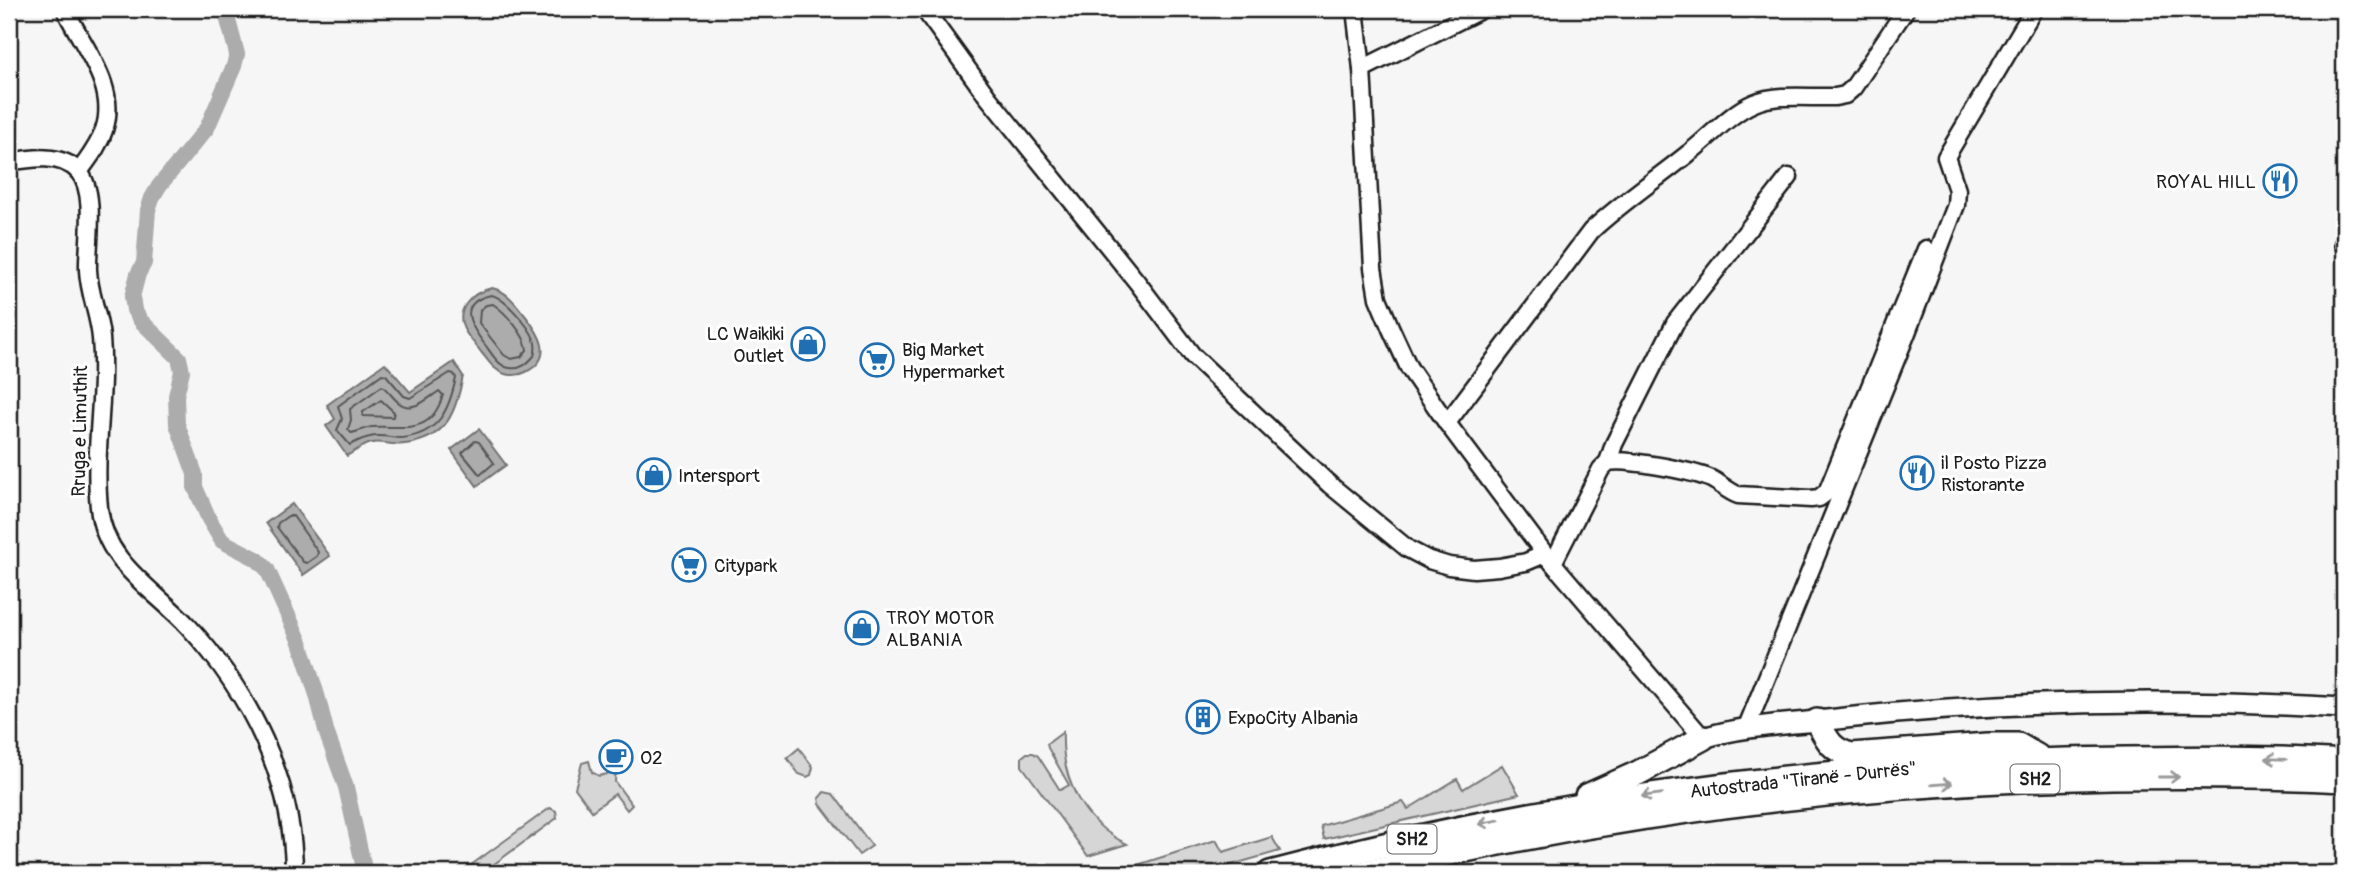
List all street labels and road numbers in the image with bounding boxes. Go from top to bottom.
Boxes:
street label: Rruga e Limuthit [67,365,93,497]
street label: Autostrada "Tiranë - Durrës" [1688,756,1918,804]
road number: SH2 [2010,764,2060,794]
road number: SH2 [1388,824,1436,854]

